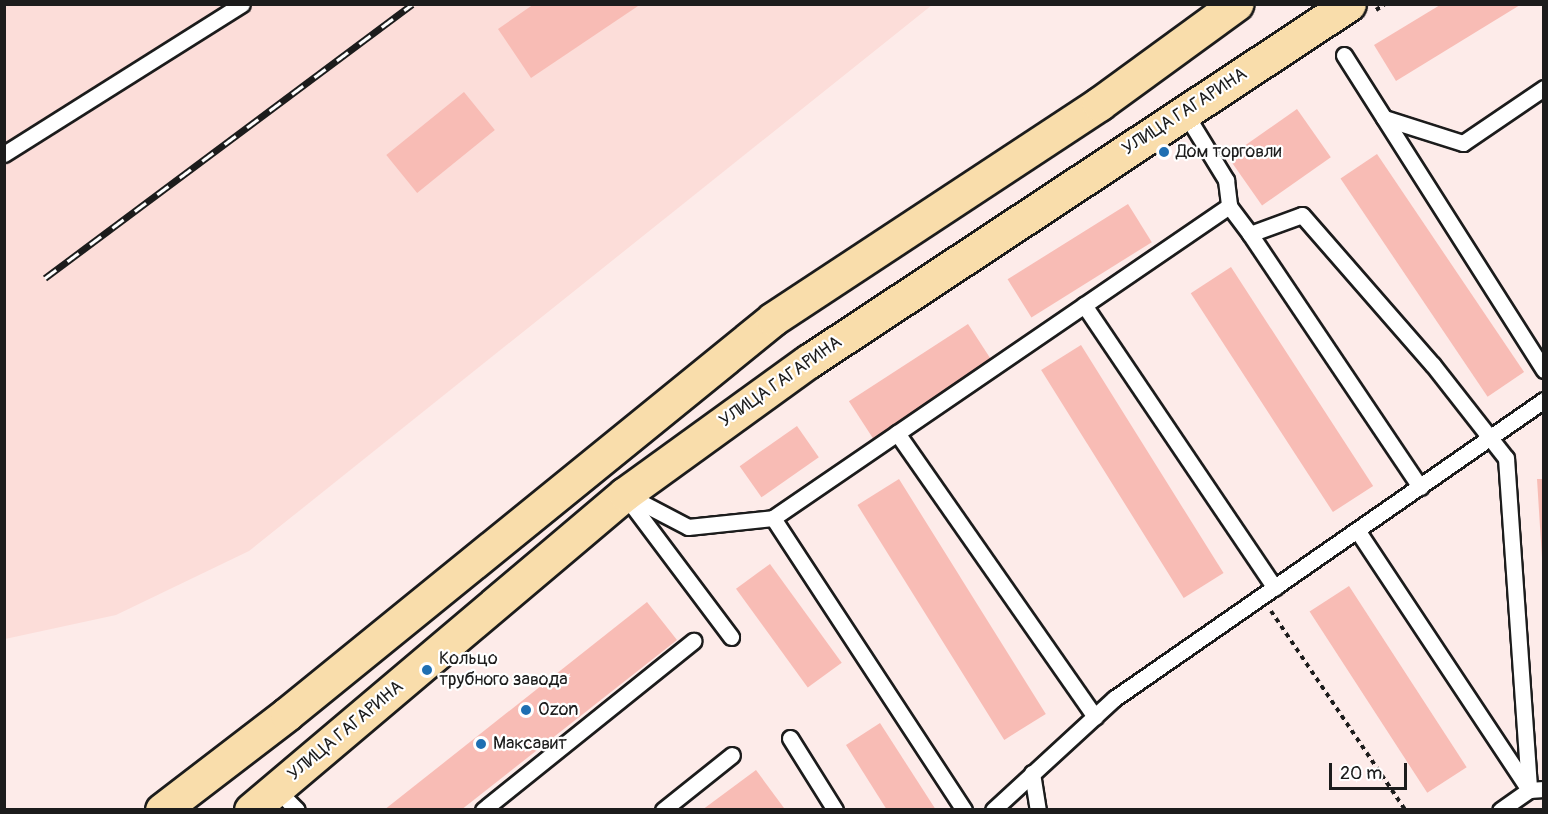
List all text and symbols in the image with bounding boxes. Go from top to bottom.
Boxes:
street label: УЛИЦА ГАГАРИНА [1119,64,1251,160]
place label: Дом торговли [1176,141,1282,163]
marker: Дом торговли [1157,145,1171,159]
street label: УЛИЦА ГАГАРИНА [716,332,846,432]
place label: Кольцо трубного завода [439,649,568,692]
marker: Кольцо трубного завода [420,663,434,677]
street label: УЛИЦА ГАГАРИНА [284,676,408,786]
place label: Ozon [538,699,578,721]
marker: Ozon [519,703,533,717]
place label: Максавит [493,733,567,755]
marker: Максавит [474,737,488,751]
scale bar [1332,751,1410,789]
text: 20 m [1340,762,1382,785]

